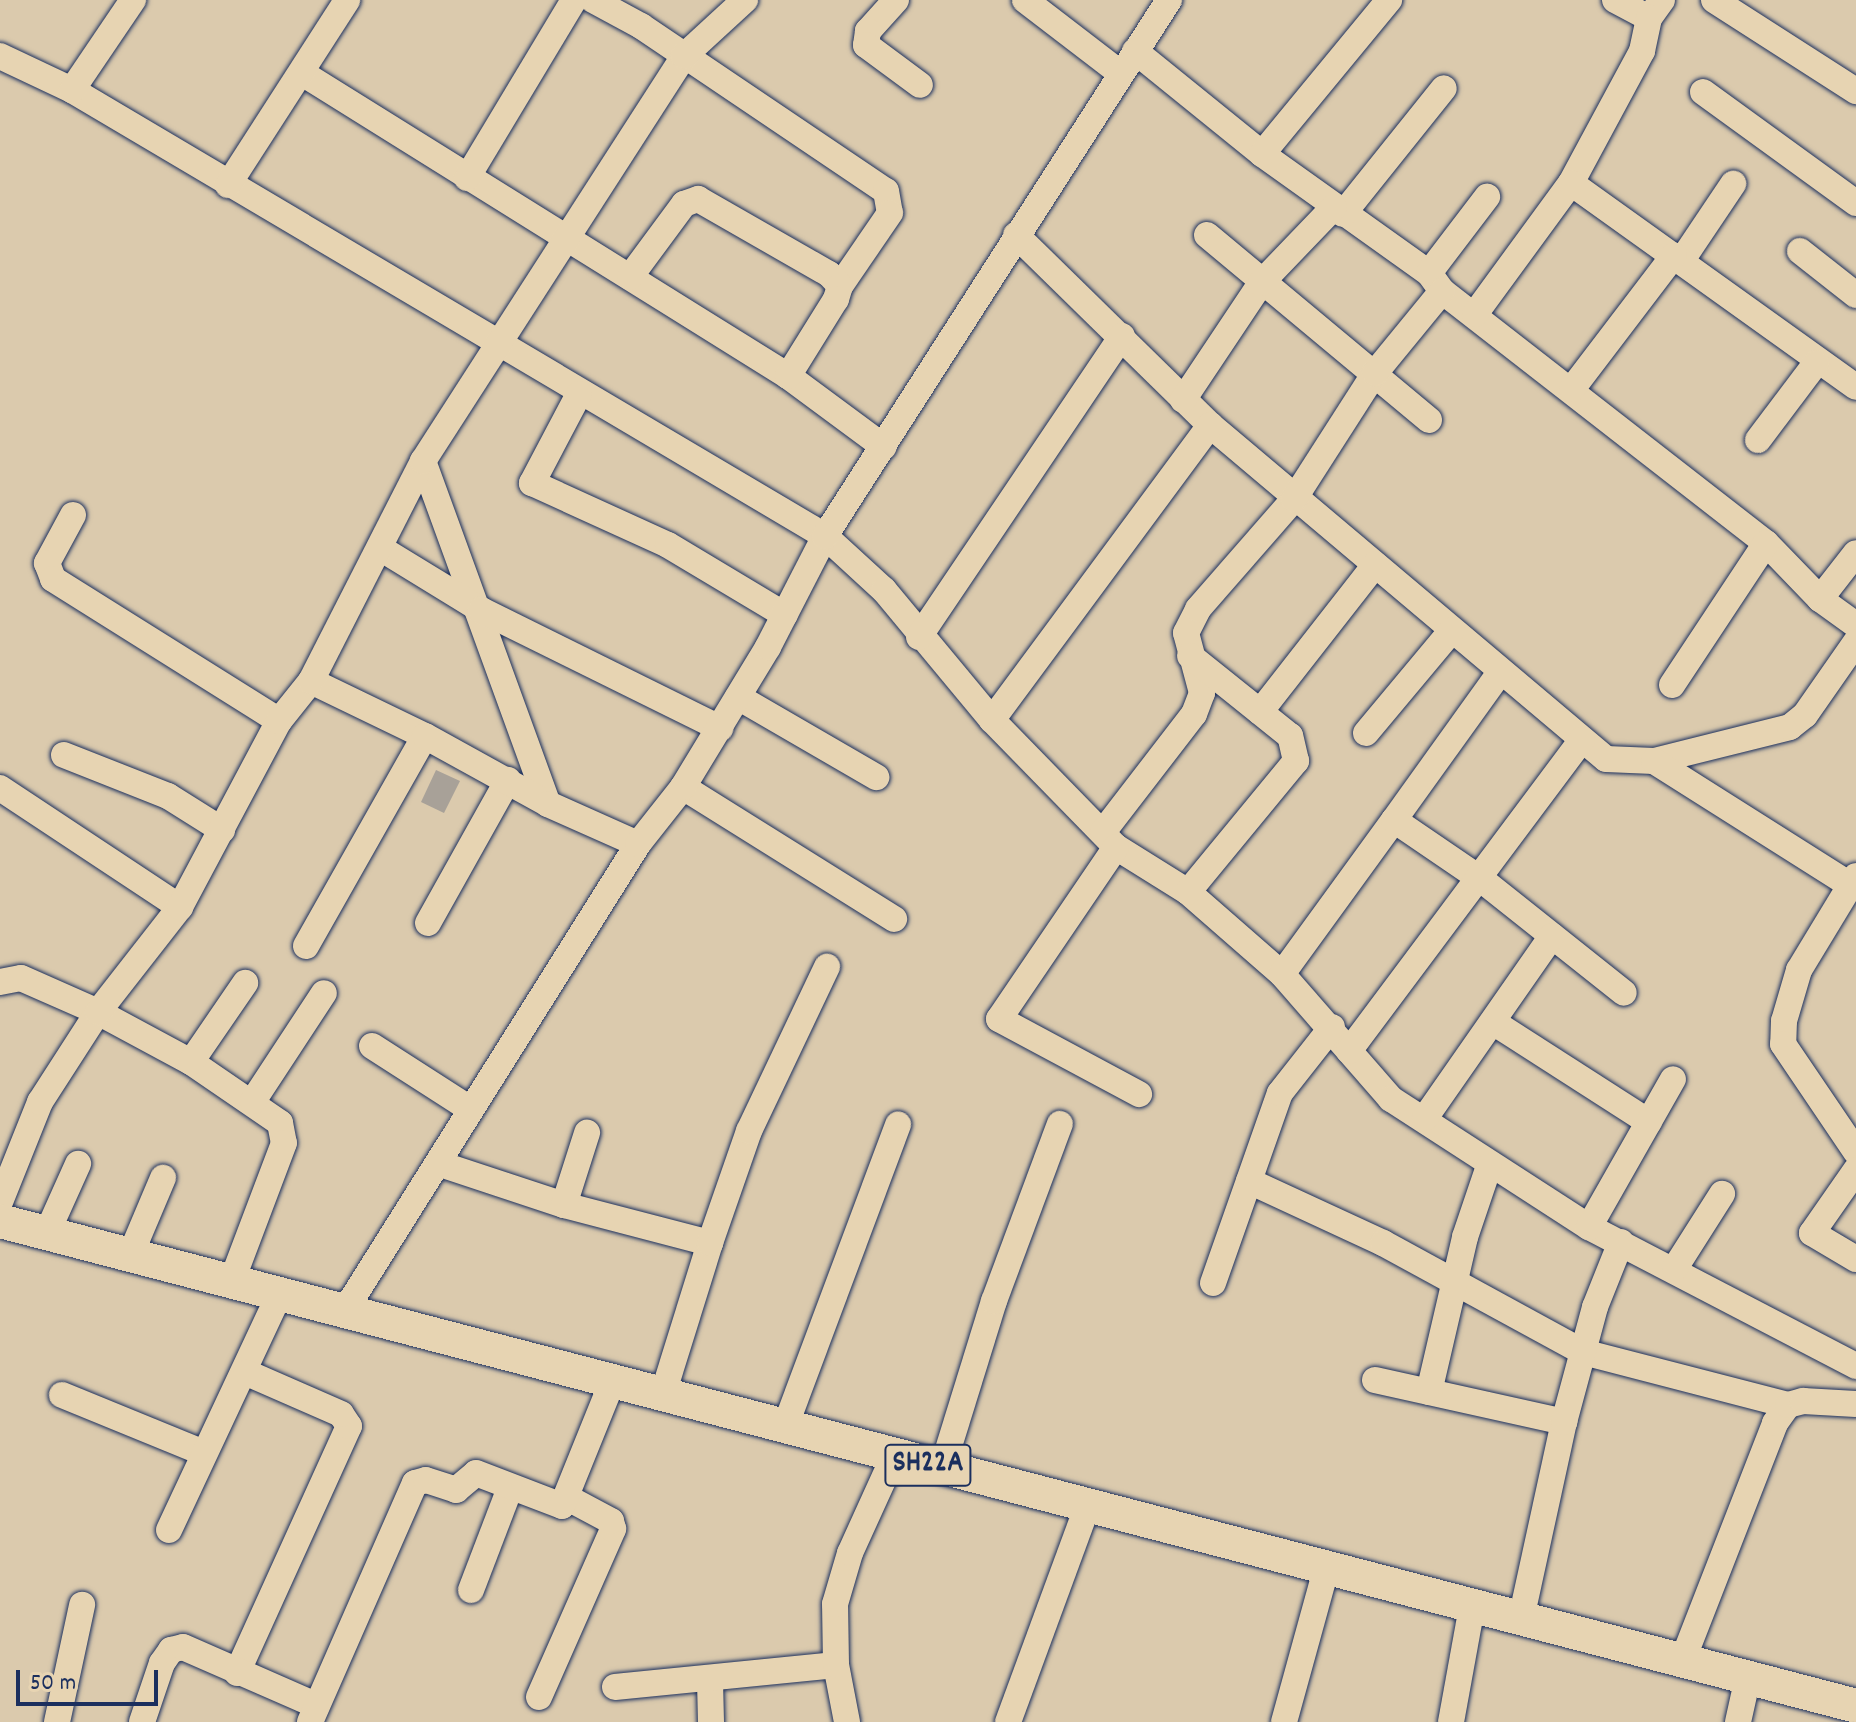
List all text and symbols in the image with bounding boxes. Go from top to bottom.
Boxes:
road number: SH22A [884,1439,972,1491]
scale bar [20,1654,162,1704]
text: 50 m [30,1667,76,1701]

